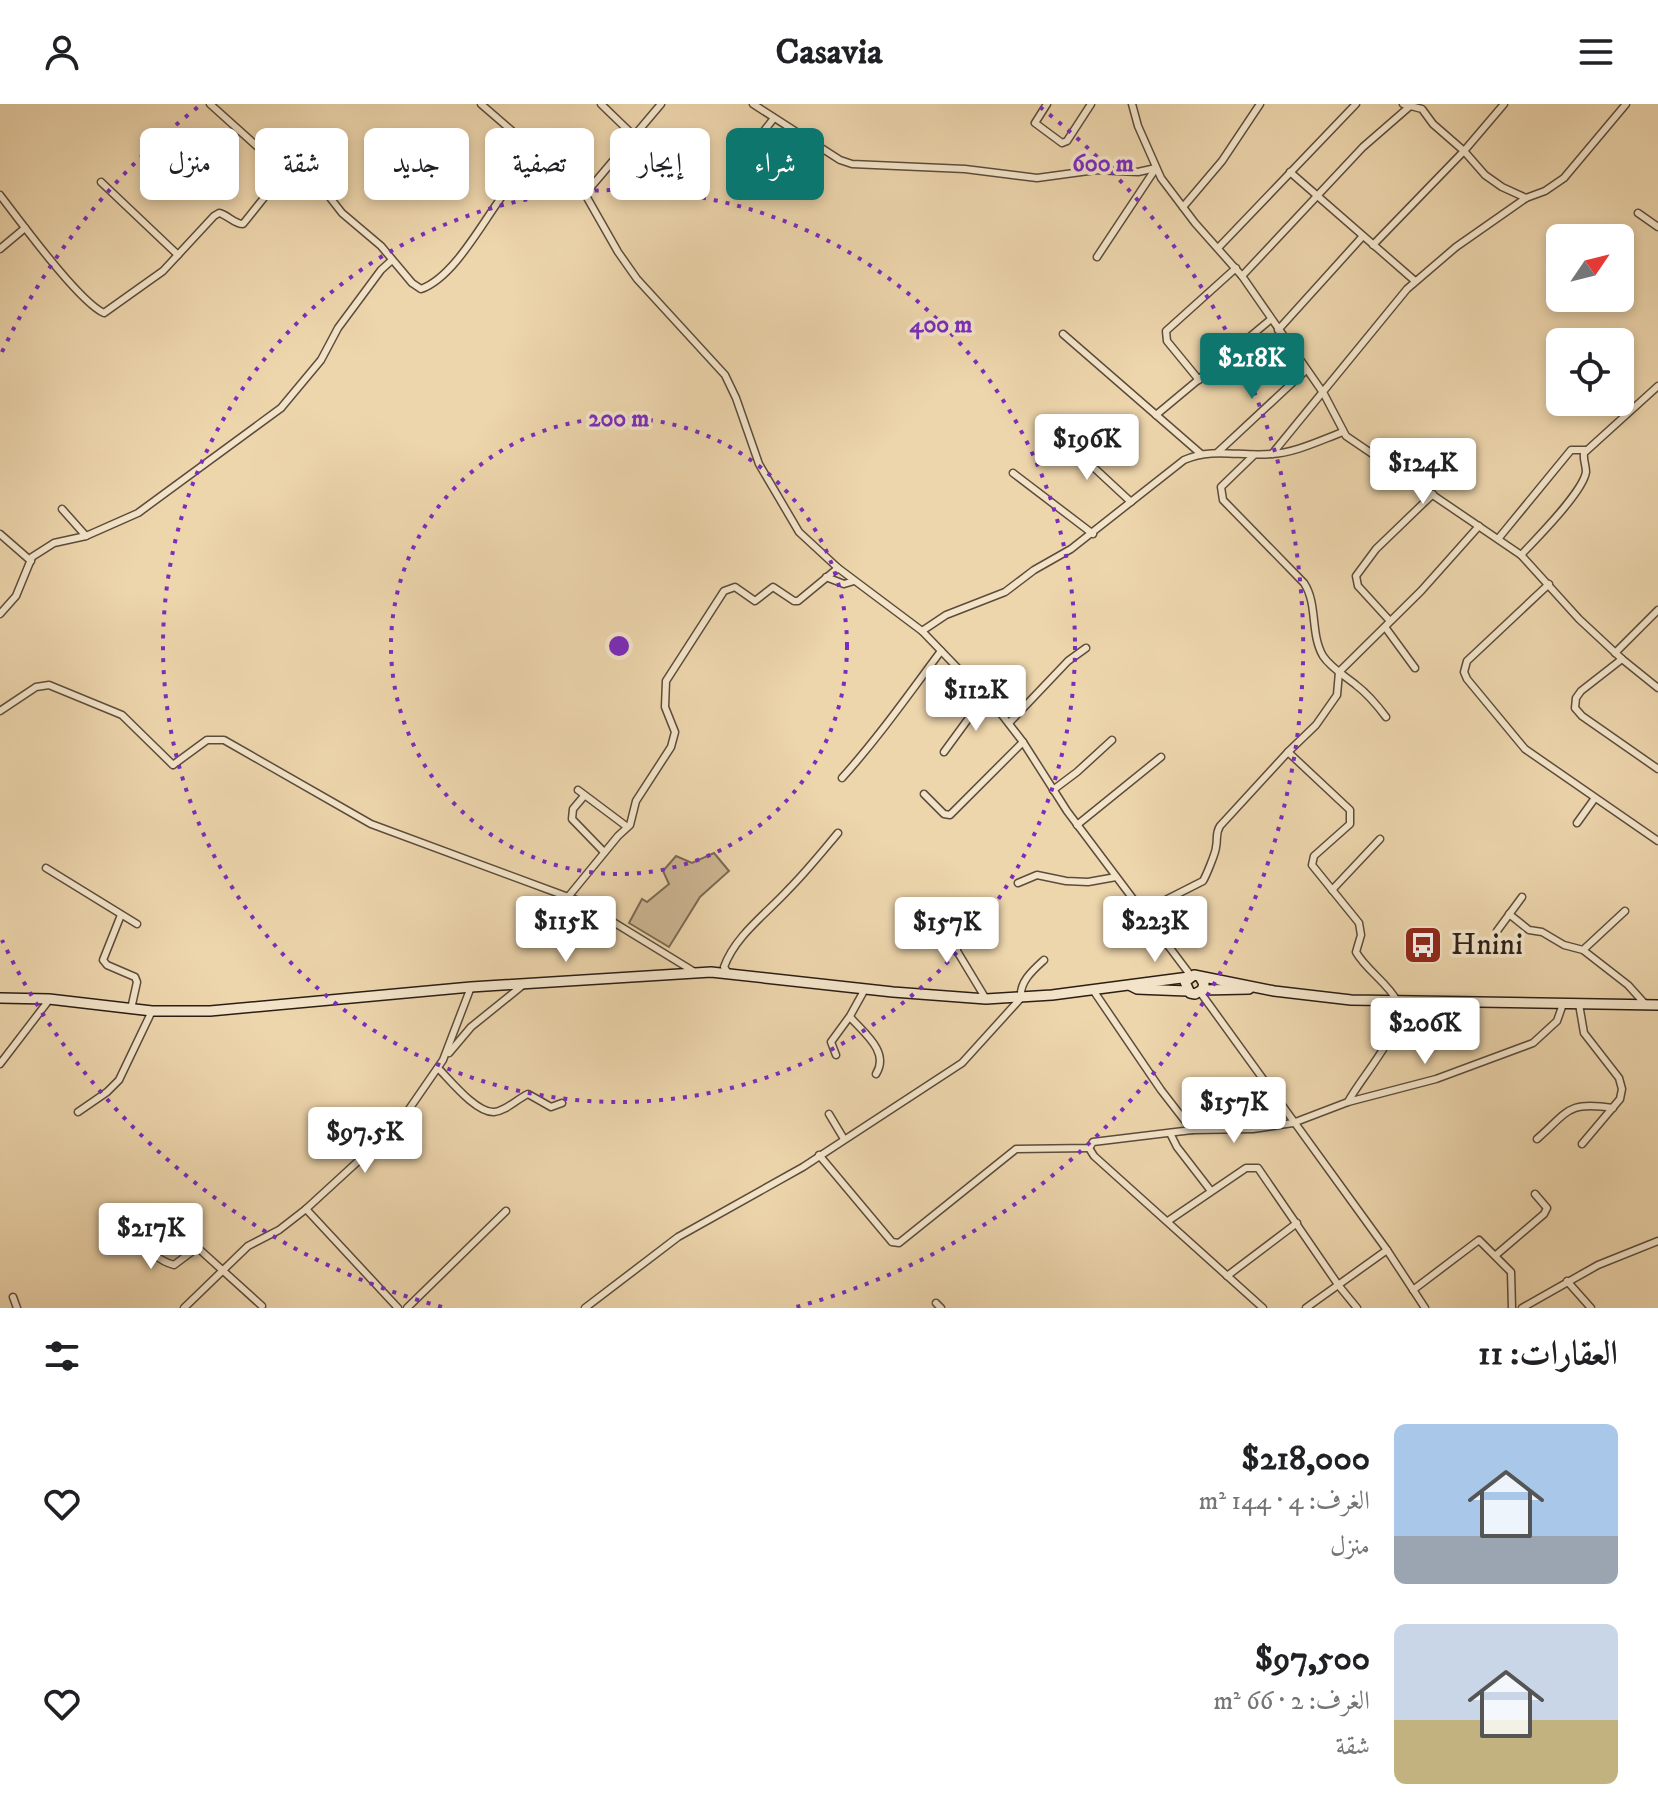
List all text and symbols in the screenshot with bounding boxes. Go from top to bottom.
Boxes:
icon: person [40,30,84,74]
text: Casavia [776,30,882,75]
icon: menu [1574,30,1618,74]
chip: منزل [140,128,239,200]
chip: شقة [255,128,348,200]
chip: جديد [364,128,469,200]
chip: تصفية [485,128,594,200]
chip: إيجار [610,128,710,200]
chip: شراء [726,128,824,200]
text: 600 m [1072,149,1134,179]
north arrow [1546,224,1634,312]
map controls [1546,224,1634,416]
text: 400 m [910,310,972,340]
button: locate [1546,328,1634,416]
pin: $218K [1196,333,1308,401]
text: $218K [1218,342,1286,375]
text: 200 m [589,404,649,434]
pin: $196K [1031,414,1143,482]
text: $196K [1053,423,1121,456]
pin: $124K [1367,438,1479,506]
text: $124K [1388,447,1458,480]
centre of rings [605,632,633,660]
pin: $112K [920,665,1032,733]
text: $112K [944,674,1008,707]
pin: $115K [510,896,622,964]
pin: $223K [1099,896,1211,964]
pin: $157K [891,897,1003,965]
text: $115K [534,905,598,938]
text: $223K [1121,905,1189,938]
text: $157K [913,906,981,939]
bus stop icon: Hnini [1402,924,1444,966]
place label: Hnini [1451,927,1523,964]
pin: $206K [1369,998,1481,1066]
text: $206K [1389,1007,1461,1040]
pin: $157K [1178,1077,1290,1145]
text: $157K [1200,1086,1268,1119]
pin: $97.5K [300,1107,430,1175]
text: $97.5K [326,1116,404,1149]
pin: $217K [95,1203,207,1271]
text: $217K [117,1212,185,1245]
text: العقارات: 11 [1478,1333,1618,1375]
icon: filters [40,1334,84,1378]
text: $218,000 [1241,1438,1370,1480]
icon: home [1458,1456,1554,1552]
icon: heart [40,1482,84,1526]
text: الغرف: 4 · 144 m² [1199,1485,1370,1518]
text: منزل [1330,1530,1370,1563]
text: $97,500 [1255,1638,1370,1680]
icon: home [1458,1656,1554,1752]
icon: heart [40,1682,84,1726]
text: الغرف: 2 · 66 m² [1213,1685,1370,1718]
text: شقة [1336,1730,1370,1763]

